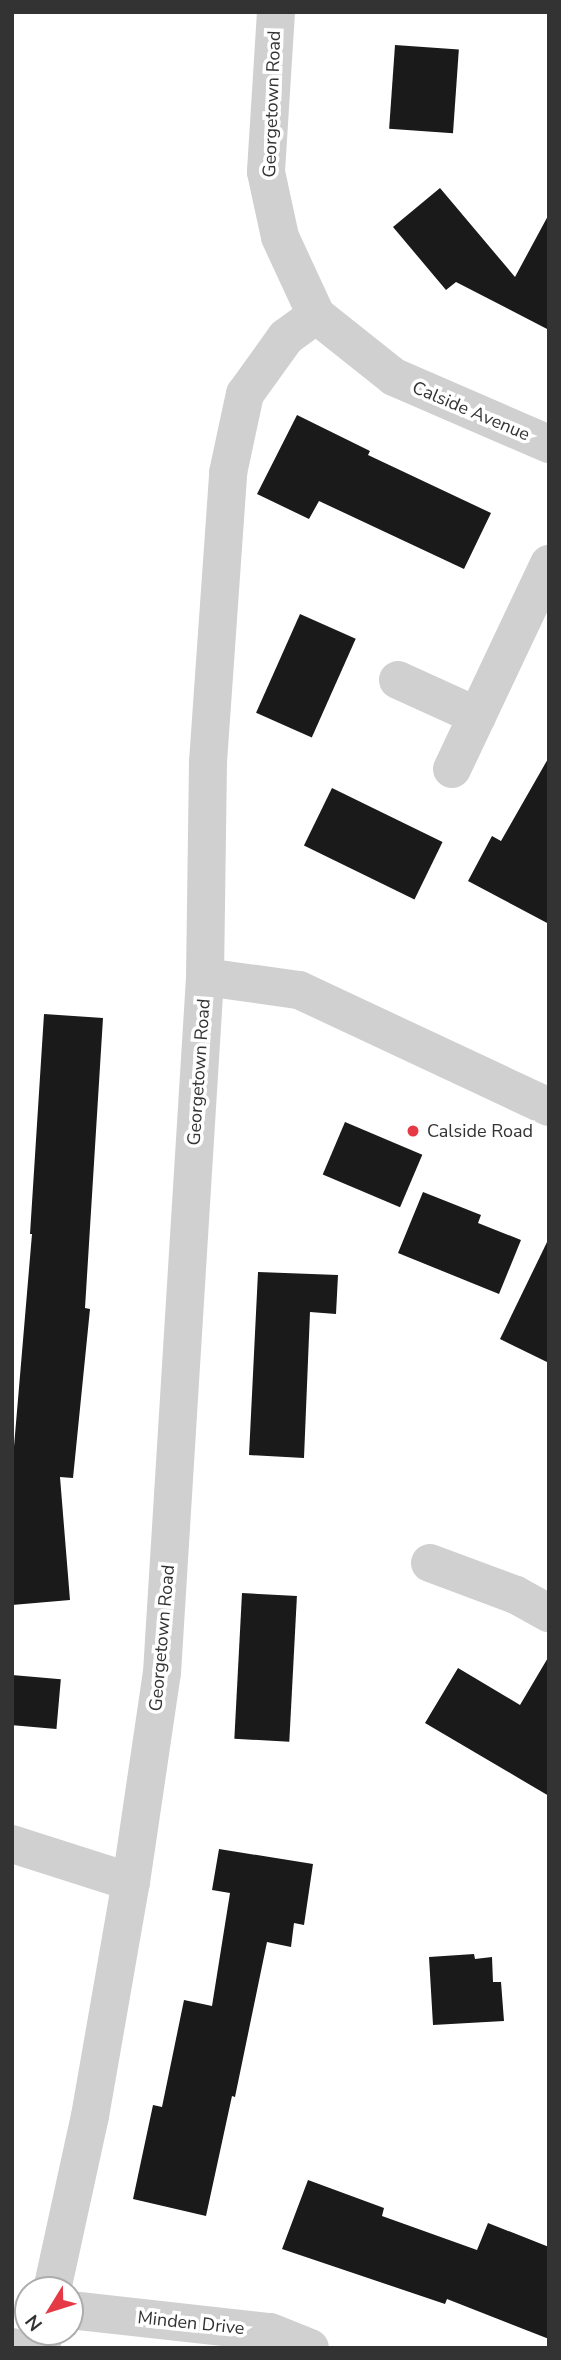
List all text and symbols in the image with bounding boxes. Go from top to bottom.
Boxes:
street label: Georgetown Road [259,30,285,178]
street label: Calside Avenue [409,377,533,445]
street label: Georgetown Road [183,998,215,1146]
place label: Calside Road [427,1120,533,1142]
marker: Calside Road [405,1123,421,1139]
street label: Georgetown Road [145,1564,179,1712]
north arrow [14,2276,84,2346]
street label: Minden Drive [136,2307,246,2339]
text: N [19,2309,49,2336]

